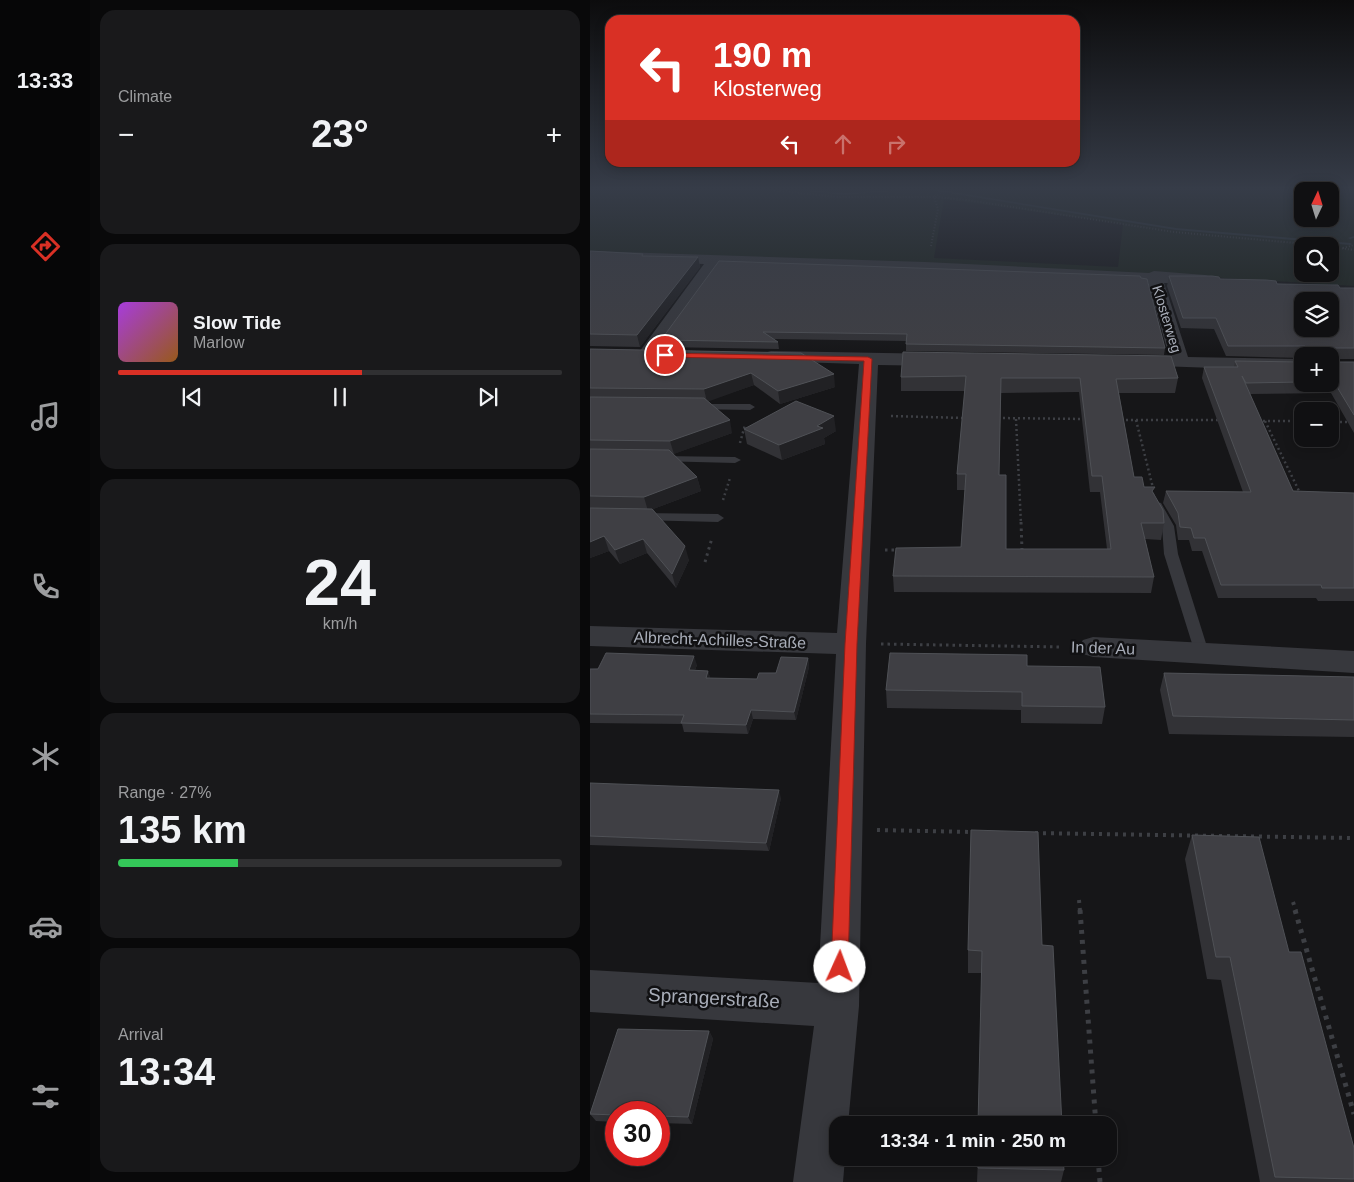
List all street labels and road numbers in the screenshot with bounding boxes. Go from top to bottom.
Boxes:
street label: Klosterweg [1149,284,1185,354]
street label: Albrecht-Achilles-Straße [634,628,807,652]
street label: In der Au [1071,638,1135,658]
street label: Sprangerstraße [648,984,780,1012]

